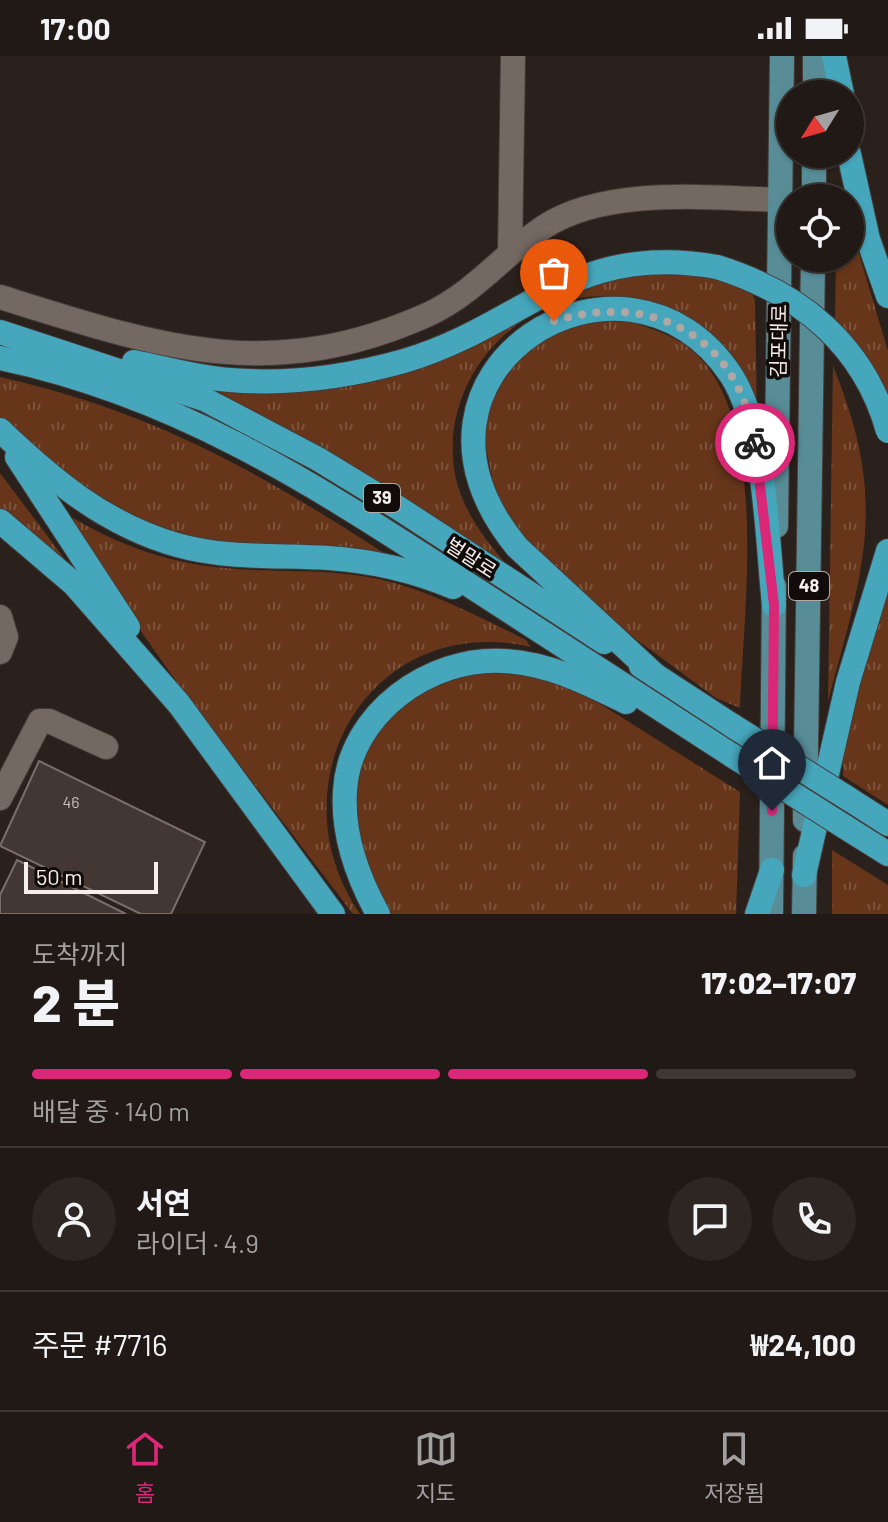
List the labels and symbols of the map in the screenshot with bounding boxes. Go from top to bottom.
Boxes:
north arrow [776,80,864,168]
pin [520,239,588,321]
street label: 김포대로 [765,304,791,378]
courier [715,403,795,483]
road number: 39 [364,484,400,512]
street label: 벌말로 [442,532,501,582]
road number: 48 [789,572,829,600]
pin [738,729,806,811]
house number: 46 [62,792,80,811]
scale bar [24,858,158,894]

